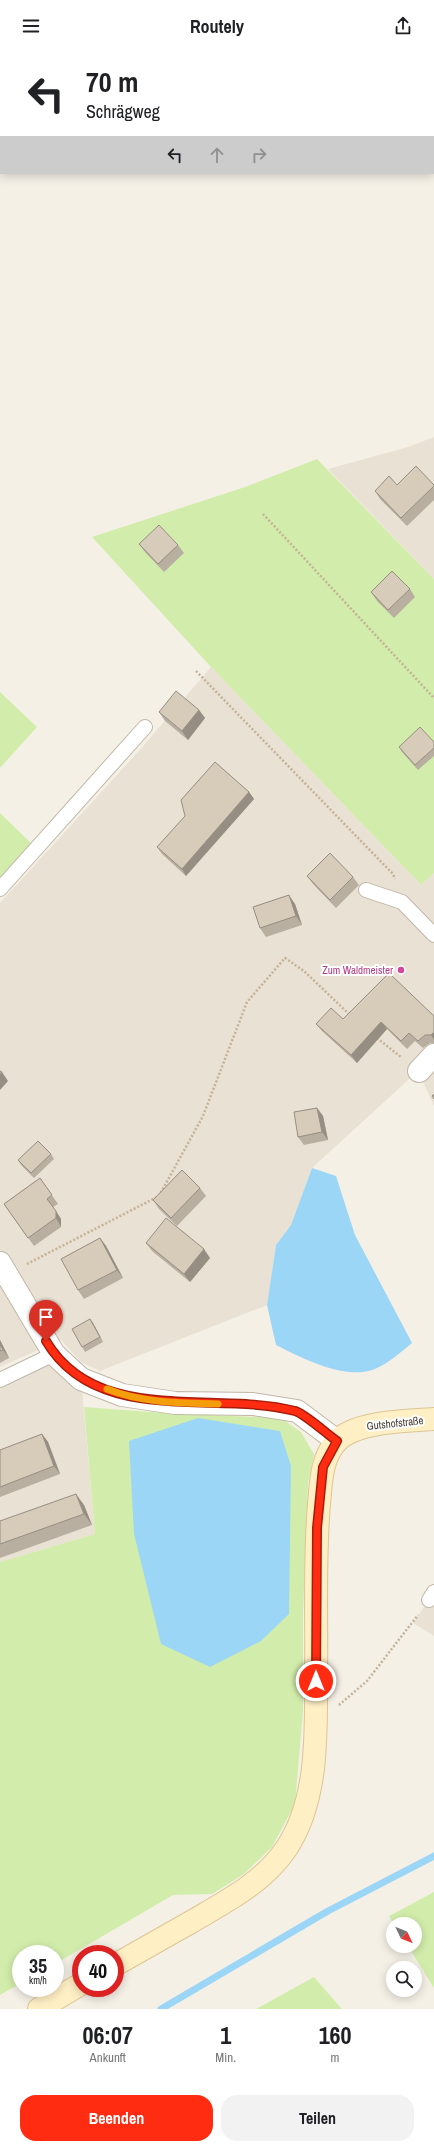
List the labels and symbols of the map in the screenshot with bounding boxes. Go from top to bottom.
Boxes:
place label: Zum Waldmeister [322,963,393,977]
marker: Zum Waldmeister [396,965,406,975]
pin [29,1300,63,1341]
street label: Gutshofstraße [366,1413,424,1433]
position arrow [295,1660,337,1702]
north arrow [386,1917,422,1953]
speed limit sign: 40 [72,1945,124,1997]

